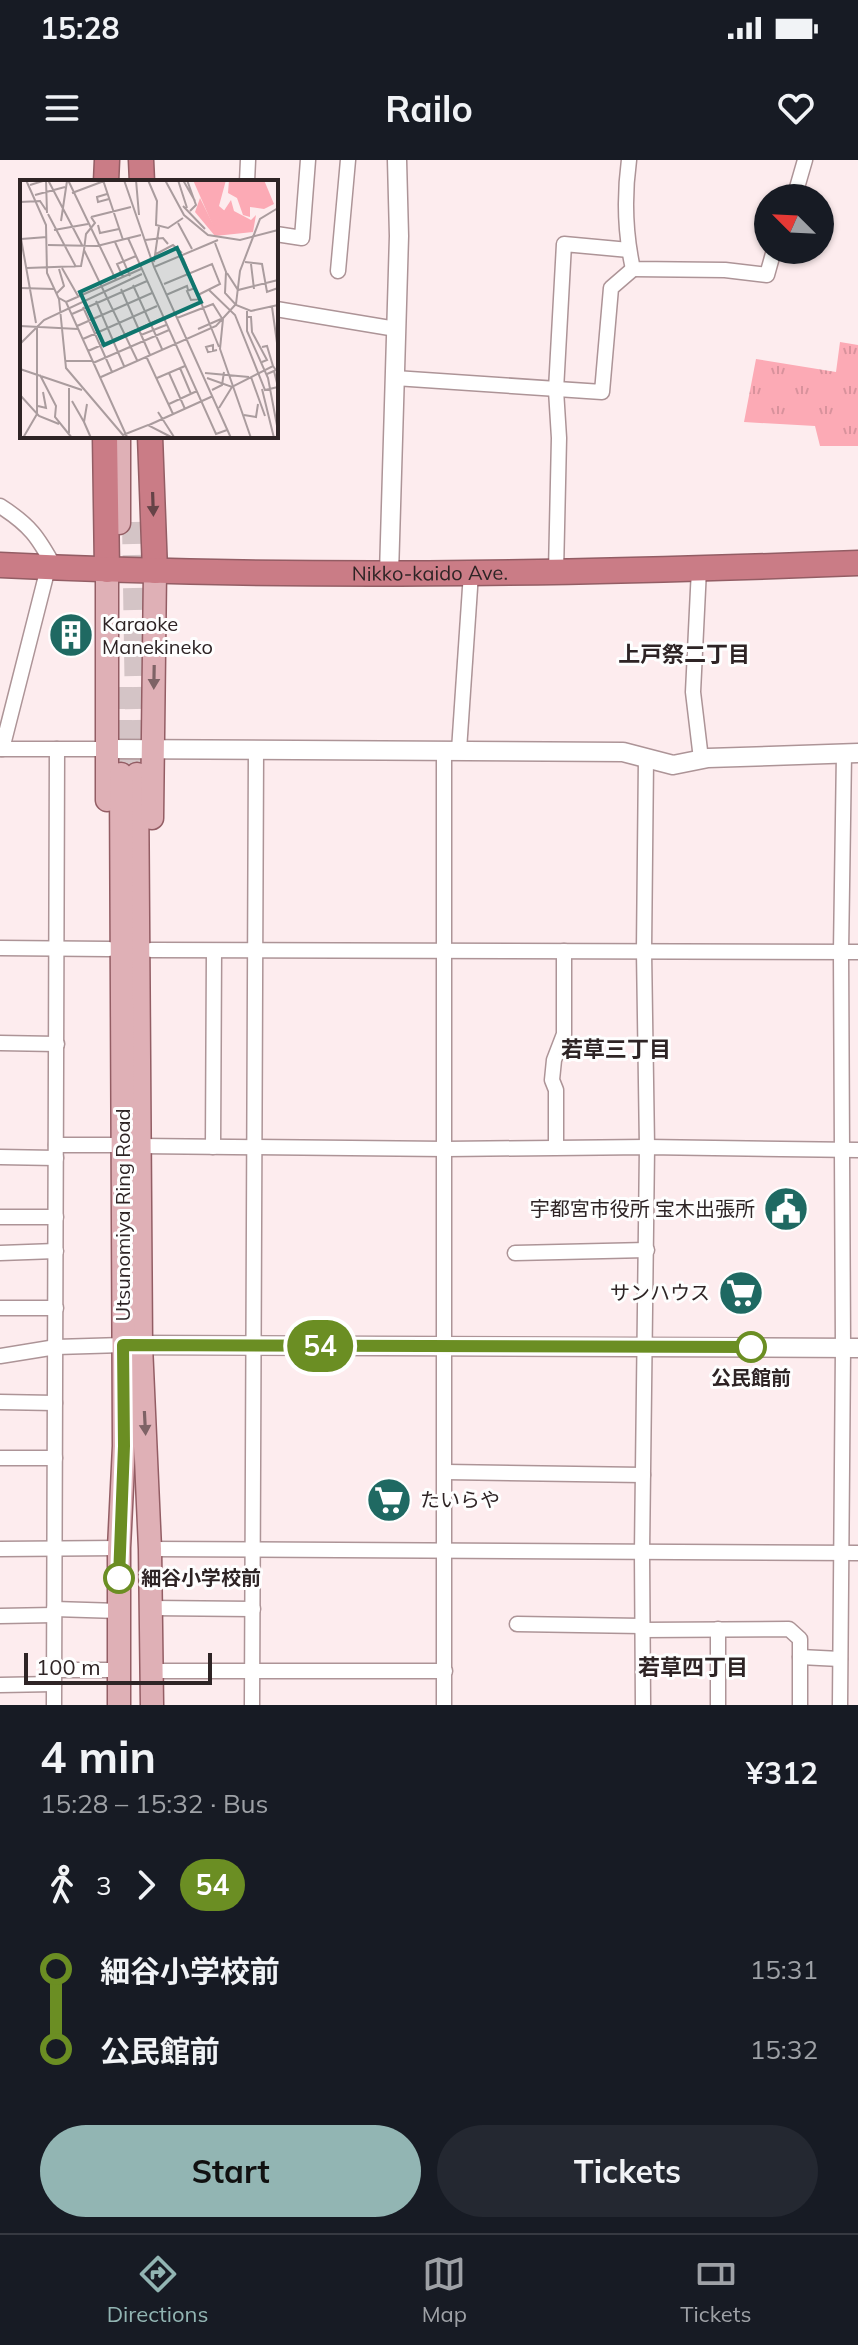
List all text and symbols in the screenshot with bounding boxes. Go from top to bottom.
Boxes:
text: 15:28 [40,9,119,47]
icon: menu [40,86,84,130]
text: Railo [385,86,473,131]
icon: heart [774,86,818,130]
inset map [20,180,278,438]
north arrow [754,184,834,264]
map controls [754,184,834,264]
one-way arrow [146,492,159,517]
street label: Nikko-kaido Ave. [352,560,508,586]
building icon: Karaoke Manekineko [47,611,95,659]
place label: Karaoke Manekineko [102,611,213,659]
district label: 上戸祭二丁目 [618,640,750,668]
one-way arrow [148,665,160,690]
district label: 若草三丁目 [561,1035,671,1063]
street label: Utsunomiya Ring Road [110,1109,135,1321]
public building icon: 宇都宮市役所 宝木出張所 [762,1185,810,1233]
place label: 宇都宮市役所 宝木出張所 [530,1196,755,1221]
supermarket icon: サンハウス [717,1269,765,1317]
place label: サンハウス [610,1280,710,1305]
line badge: 54 [284,1320,356,1372]
text: 54 [303,1328,337,1363]
marker: 公民館前 [736,1332,766,1362]
place label: 公民館前 [711,1365,791,1390]
one-way arrow [139,1411,152,1436]
supermarket icon: たいらや [365,1476,413,1524]
place label: たいらや [420,1487,500,1512]
marker: 細谷小学校前 [104,1563,134,1593]
place label: 細谷小学校前 [141,1565,261,1590]
scale bar [24,1649,212,1685]
text: 100 m [36,1653,101,1681]
district label: 若草四丁目 [638,1653,748,1681]
text: 4 min [40,1729,156,1784]
text: ¥312 [746,1754,818,1792]
text: 15:28 – 15:32 · Bus [40,1787,269,1820]
icon: walk [40,1863,84,1907]
icon: forward [124,1863,168,1907]
text: 54 [196,1867,229,1902]
text: 3 [96,1869,112,1902]
text: 細谷小学校前 [100,1952,280,1990]
text: 15:31 [750,1953,818,1986]
text: 公民館前 [100,2032,220,2070]
text: 15:32 [750,2033,818,2066]
button: Start [40,2125,421,2217]
button: Tickets [437,2125,818,2217]
tab: Directions [107,2252,208,2328]
tab: Map [422,2252,467,2328]
tab: Tickets [680,2252,751,2328]

